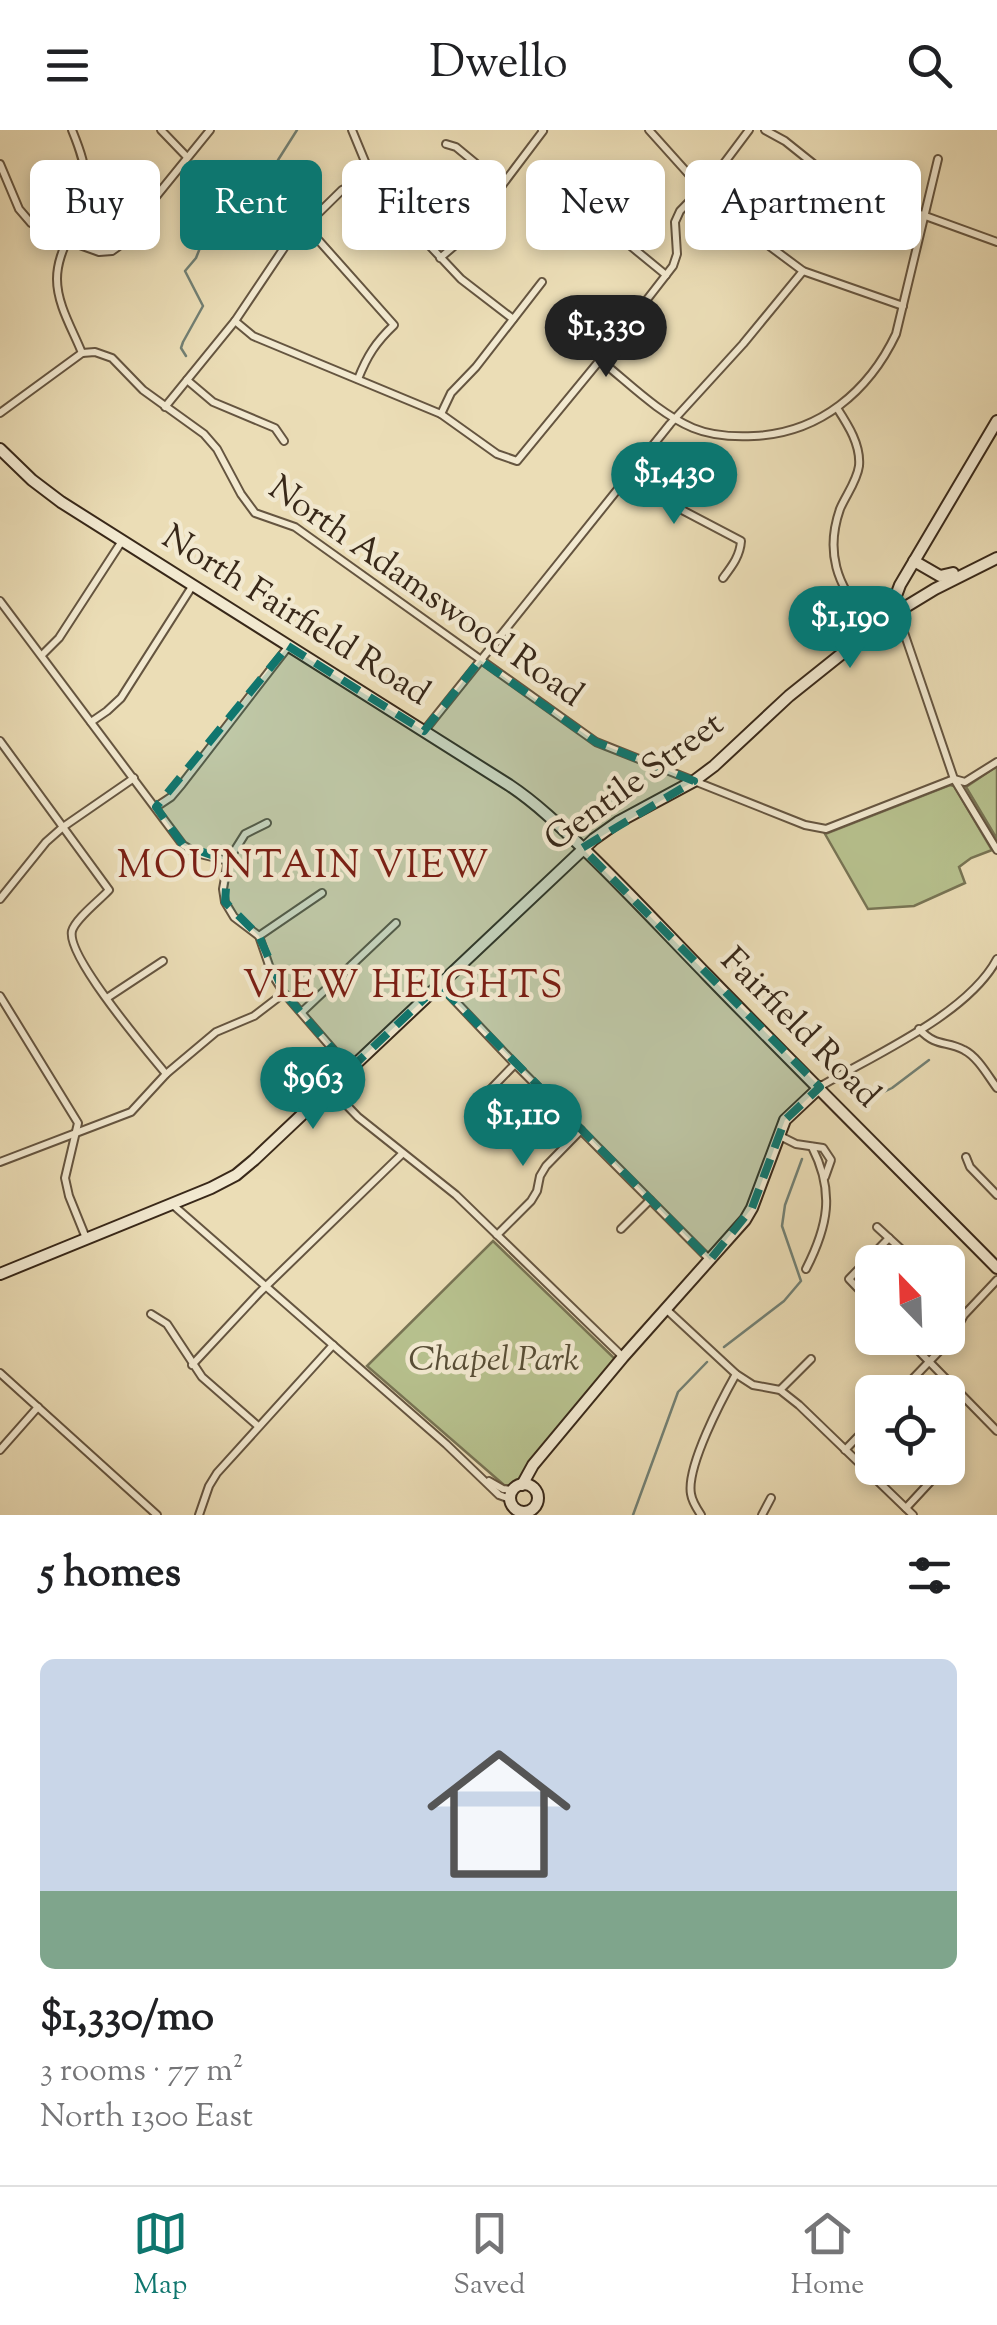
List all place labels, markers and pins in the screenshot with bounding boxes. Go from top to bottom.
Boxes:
pin: $1,330 [525,295,687,380]
pin: $1,430 [593,442,755,527]
pin: $1,190 [769,586,931,671]
pin: $963 [254,1047,372,1132]
pin: $1,110 [442,1084,604,1169]

